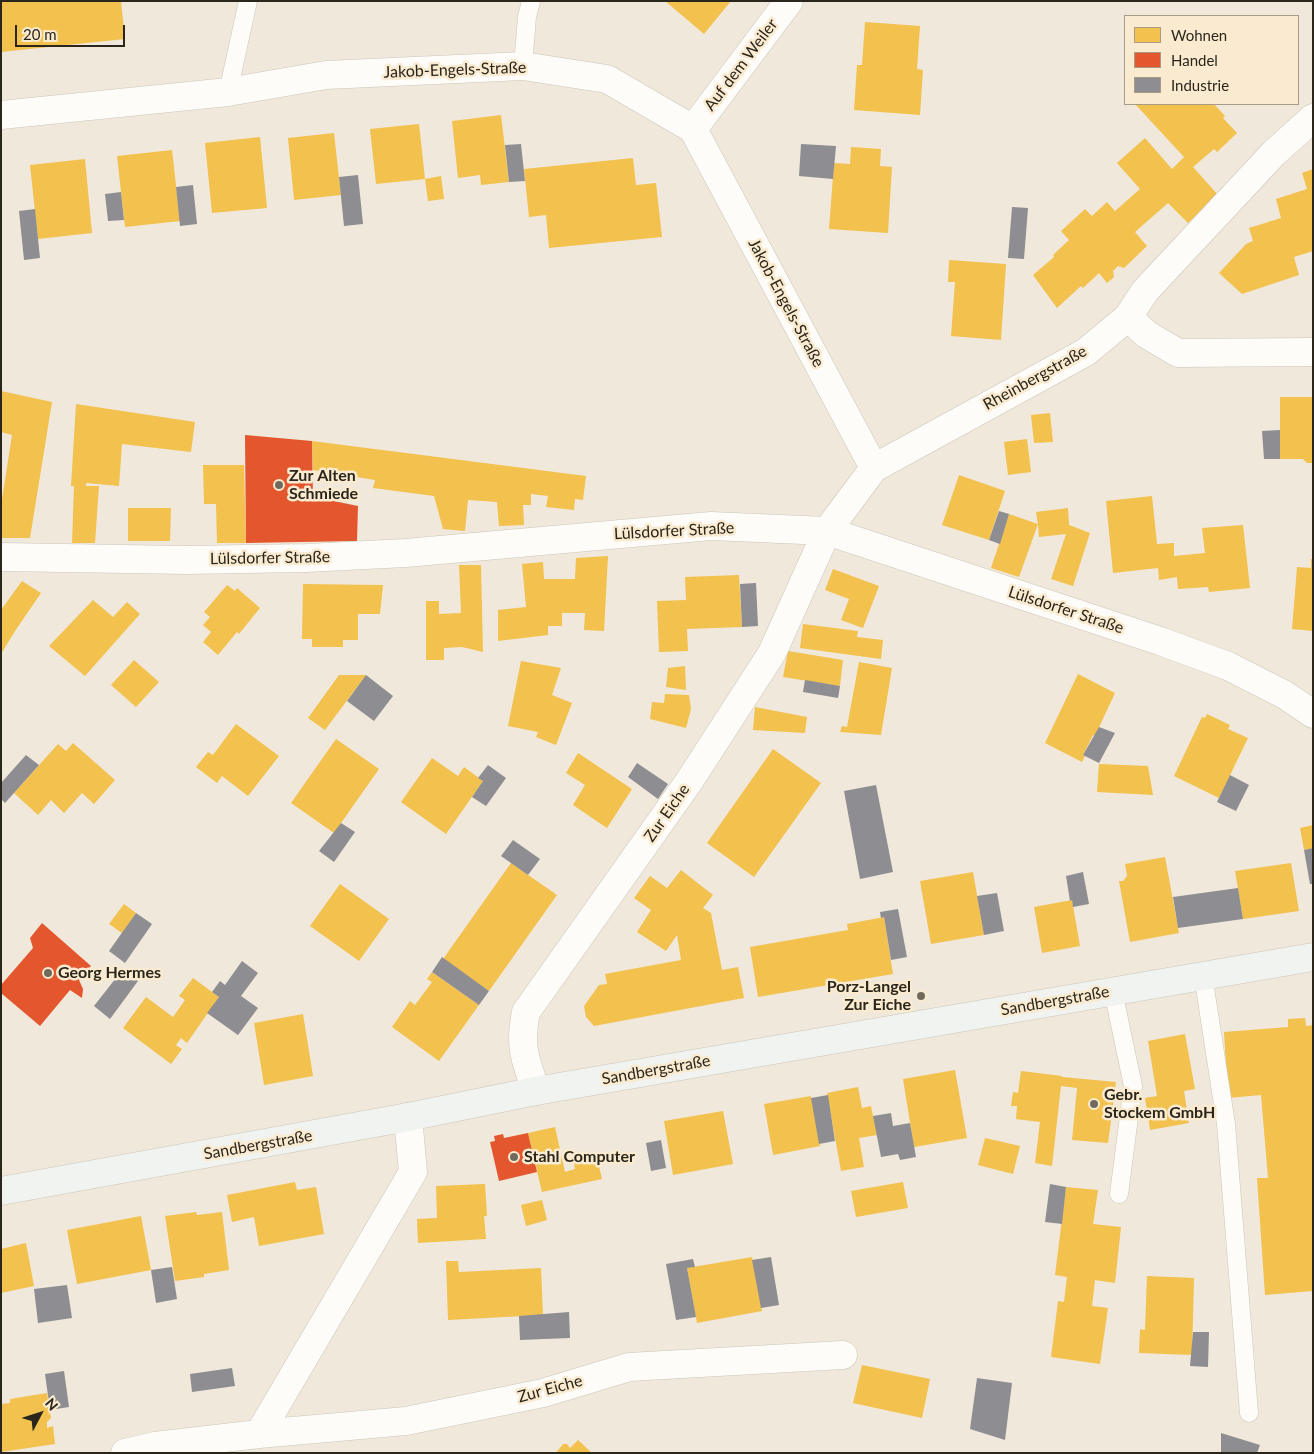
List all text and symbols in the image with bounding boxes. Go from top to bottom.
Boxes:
scale bar [18,15,128,47]
street label: Auf dem Weiler [700,15,782,115]
legend [1124,15,1299,105]
text: 20 m [23,25,57,43]
text: Wohnen [1171,26,1227,44]
text: Handel [1171,51,1218,69]
street label: Jakob-Engels-Straße [383,58,527,82]
text: Industrie [1171,76,1229,94]
street label: Jakob-Engels-Straße [744,235,828,371]
street label: Rheinbergstraße [980,342,1090,414]
place label: Zur Alten Schmiede [289,466,358,504]
marker: Zur Alten Schmiede [273,479,285,491]
street label: Lülsdorfer Straße [613,518,735,544]
street label: Lülsdorfer Straße [210,547,330,569]
street label: Lülsdorfer Straße [1006,582,1126,638]
street label: Zur Eiche [640,780,694,846]
place label: Georg Hermes [58,963,161,983]
marker: Georg Hermes [42,967,54,979]
place label: Porz-Langel Zur Eiche [827,977,911,1015]
street label: Sandbergstraße [999,982,1111,1020]
marker: Porz-Langel Zur Eiche [915,990,927,1002]
street label: Sandbergstraße [600,1051,712,1089]
place label: Gebr. Stockem GmbH [1104,1085,1215,1123]
marker: Gebr. Stockem GmbH [1088,1098,1100,1110]
street label: Sandbergstraße [202,1126,314,1164]
place label: Stahl Computer [524,1147,635,1167]
marker: Stahl Computer [508,1151,520,1163]
street label: Zur Eiche [516,1371,584,1407]
north arrow [15,1389,65,1439]
text: N [42,1394,62,1414]

